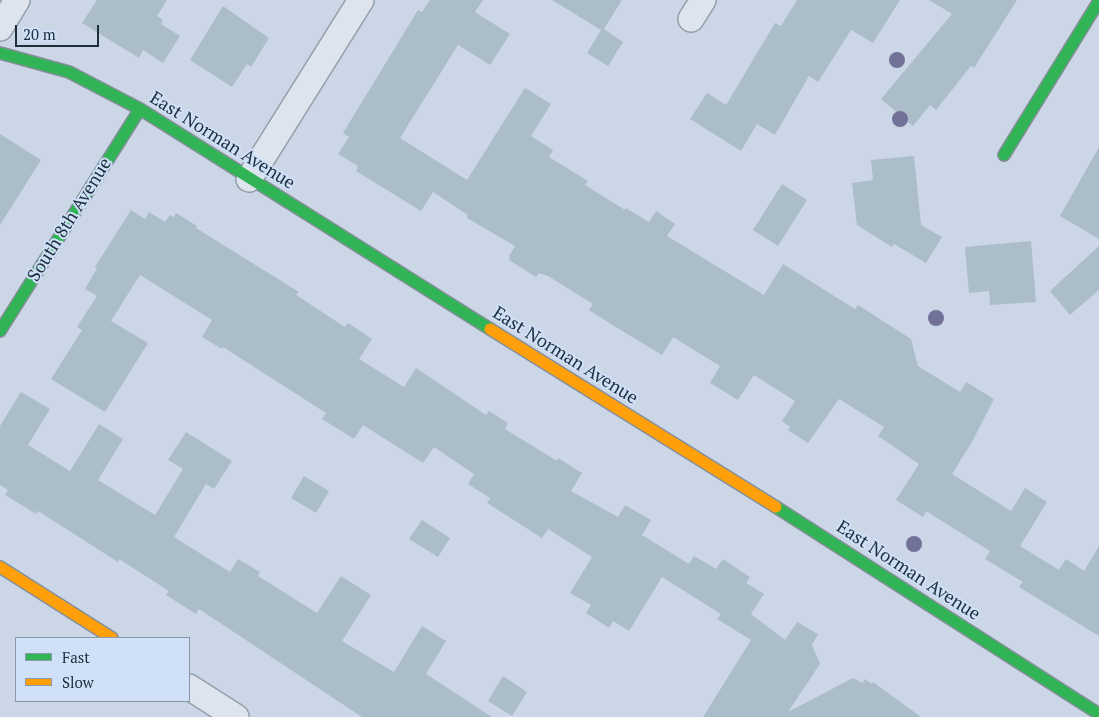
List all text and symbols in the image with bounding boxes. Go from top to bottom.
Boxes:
scale bar [18,15,101,47]
text: 20 m [23,24,56,44]
street label: East Norman Avenue [145,88,299,194]
street label: South 8th Avenue [23,154,117,286]
street label: East Norman Avenue [488,303,642,409]
street label: East Norman Avenue [832,516,984,626]
legend [15,637,190,702]
text: Fast [62,647,90,667]
text: Slow [62,672,94,692]

